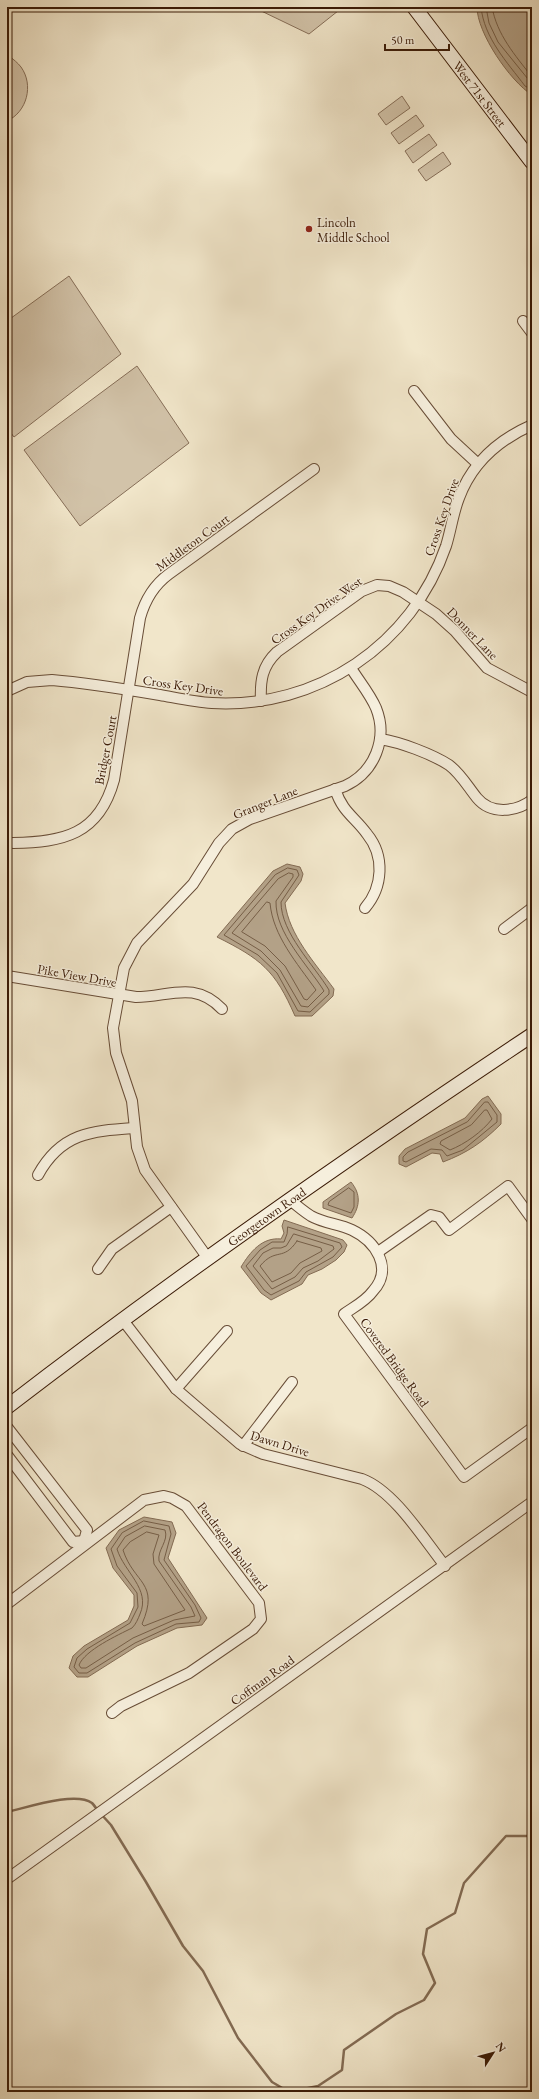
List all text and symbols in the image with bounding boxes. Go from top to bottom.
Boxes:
scale bar [385,26,449,52]
text: 50 m [391,32,415,48]
street label: West 71st Street [449,58,510,130]
place label: Lincoln Middle School [317,214,390,246]
marker: Lincoln Middle School [304,224,314,234]
street label: Cross Key Drive [420,476,463,558]
street label: Middleton Court [152,510,233,575]
street label: Cross Key Drive West [267,573,365,648]
street label: Donner Lane [443,603,502,663]
street label: Cross Key Drive [142,671,224,700]
street label: Bridger Court [90,714,121,786]
street label: Granger Lane [230,782,300,823]
street label: Pike View Drive [36,960,118,991]
street label: Georgetown Road [224,1183,310,1250]
street label: Covered Bridge Road [356,1314,433,1411]
street label: Dawn Drive [248,1426,311,1461]
street label: Pendragon Boulevard [194,1499,272,1594]
street label: Coffman Road [227,1651,298,1709]
north arrow [473,2033,513,2073]
text: N [493,2039,509,2055]

